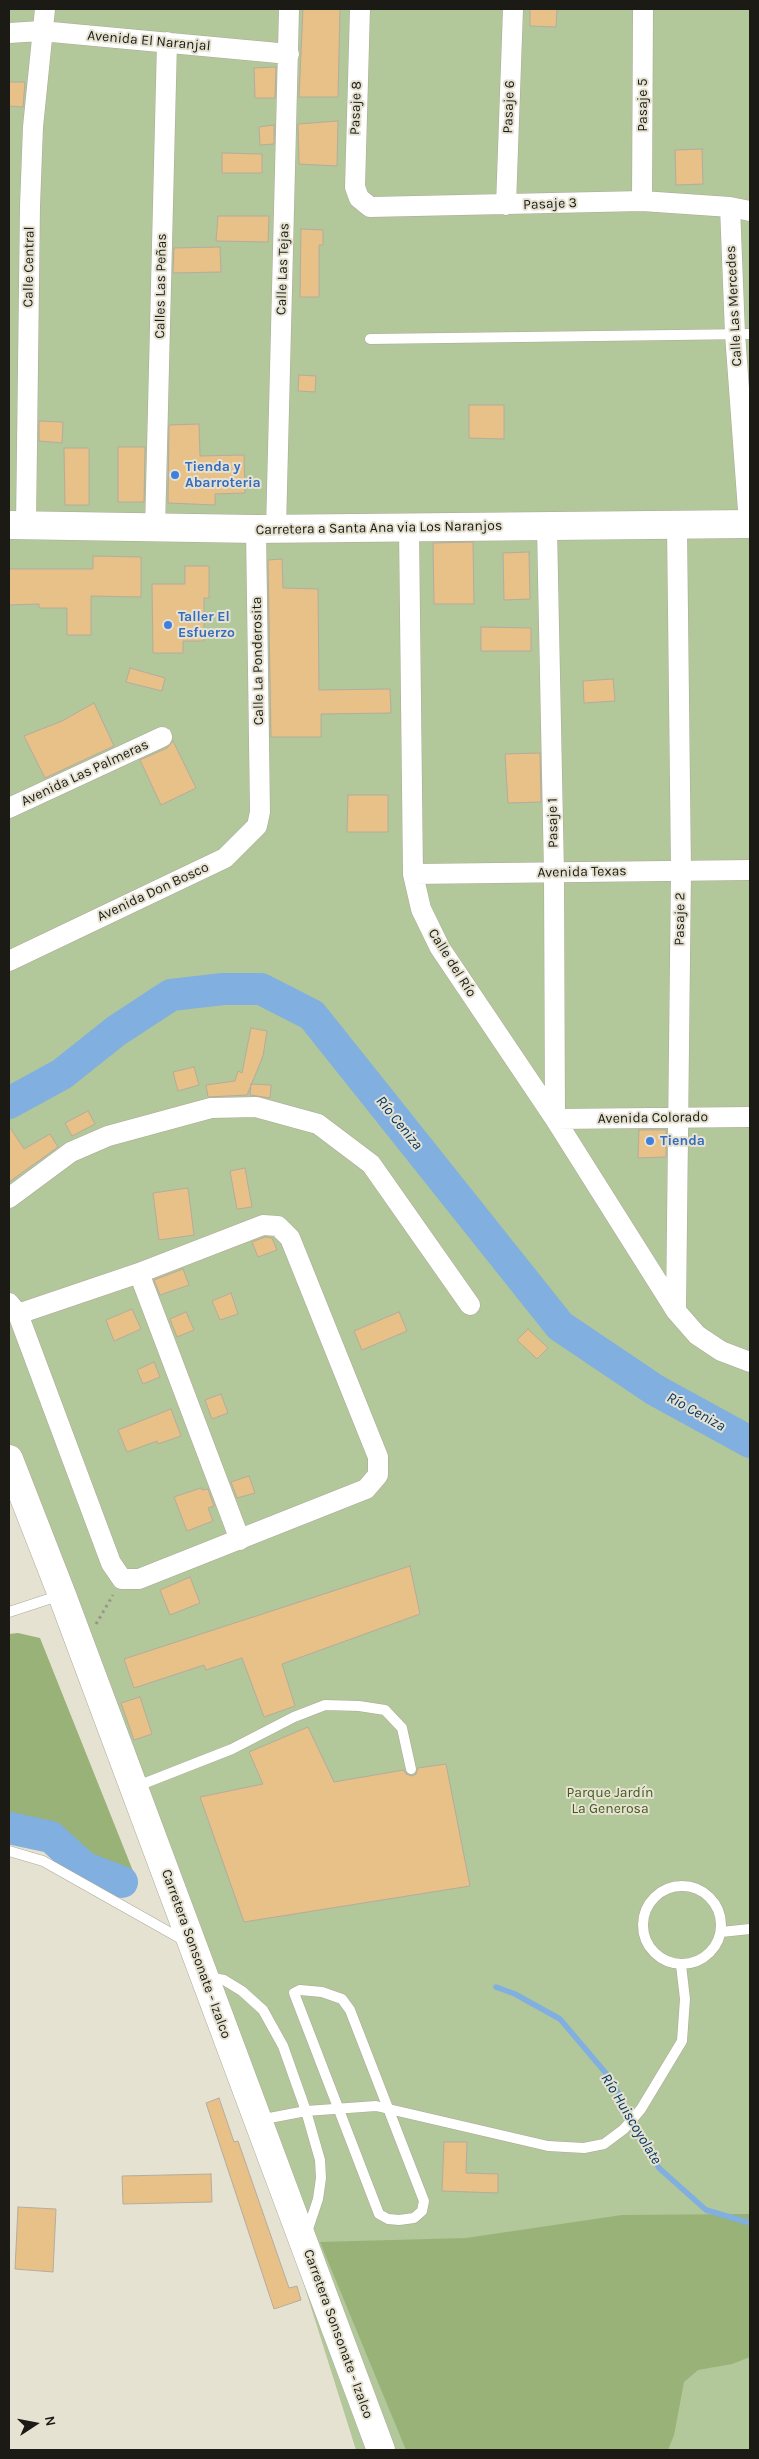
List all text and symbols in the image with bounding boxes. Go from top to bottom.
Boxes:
street label: Avenida El Naranjal [87,27,211,55]
street label: Pasaje 5 [635,78,651,132]
street label: Pasaje 6 [500,80,518,134]
street label: Pasaje 8 [347,81,365,135]
street label: Pasaje 3 [523,195,577,213]
street label: Calle Las Tejas [273,223,293,315]
street label: Calle Central [20,226,38,308]
street label: Calles Las Peñas [152,233,170,339]
street label: Calle Las Mercedes [722,245,746,367]
place label: Tienda y Abarroteria [185,459,261,492]
marker: Tienda y Abarroteria [169,469,181,481]
street label: Carretera a Santa Ana via Los Naranjos [256,517,502,539]
street label: Calle La Ponderosita [248,596,268,726]
place label: Taller El Esfuerzo [178,609,235,642]
marker: Taller El Esfuerzo [162,619,174,631]
street label: Avenida Las Palmeras [19,736,151,810]
street label: Pasaje 1 [544,798,562,848]
street label: Avenida Don Bosco [95,859,211,925]
street label: Avenida Texas [537,863,627,881]
street label: Pasaje 2 [671,892,689,946]
street label: Calle del Río [424,926,480,1000]
water label: Río Ceniza [372,1092,426,1154]
street label: Avenida Colorado [598,1109,708,1127]
place label: Tienda [660,1133,705,1149]
marker: Tienda [644,1135,656,1147]
water label: Río Ceniza [664,1389,728,1435]
park label: Parque Jardín La Generosa [566,1785,654,1818]
street label: Carretera Sonsonate - Izalco [158,1867,234,2041]
water label: Río Huiscoyolate [597,2070,665,2168]
street label: Carretera Sonsonate - Izalco [300,2247,376,2421]
north arrow [10,2399,60,2449]
text: N [41,2414,60,2428]

